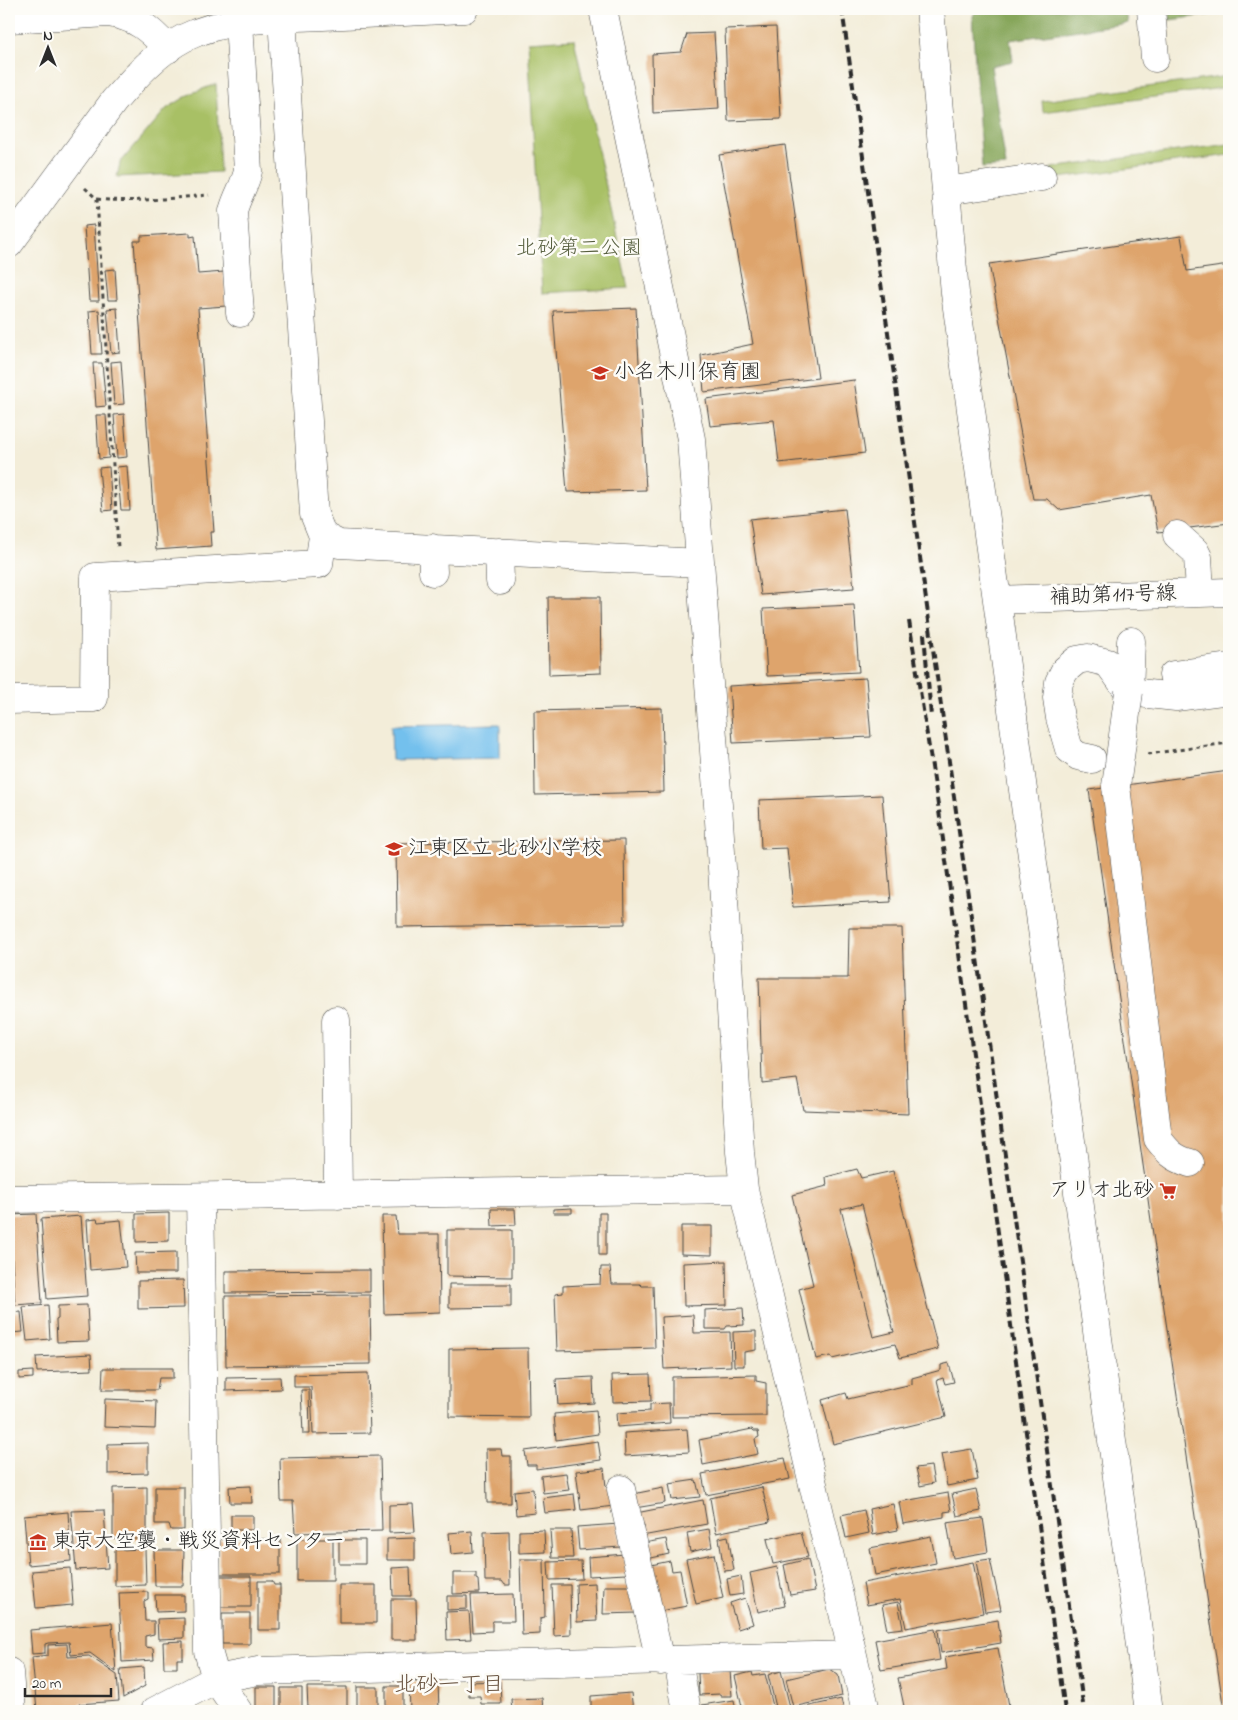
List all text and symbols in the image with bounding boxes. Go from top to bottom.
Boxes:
north arrow [22,22,72,72]
text: N [43,26,53,47]
park label: 北砂第二公園 [516,234,642,264]
place label: 小名木川保育園 [614,358,761,388]
school or university icon: 小名木川保育園 [590,363,610,383]
street label: 補助第117号線 [1049,579,1177,613]
place label: 江東区立 北砂小学校 [408,834,602,864]
school or university icon: 江東区立 北砂小学校 [384,839,404,859]
place label: アリオ北砂 [1049,1176,1154,1206]
supermarket icon: アリオ北砂 [1158,1181,1178,1201]
place label: 東京大空襲・戦災資料センター [52,1527,345,1557]
museum icon: 東京大空襲・戦災資料センター [28,1532,48,1552]
scale bar [25,1665,111,1697]
district label: 北砂一丁目 [394,1670,504,1702]
text: 20 m [32,1673,62,1695]

